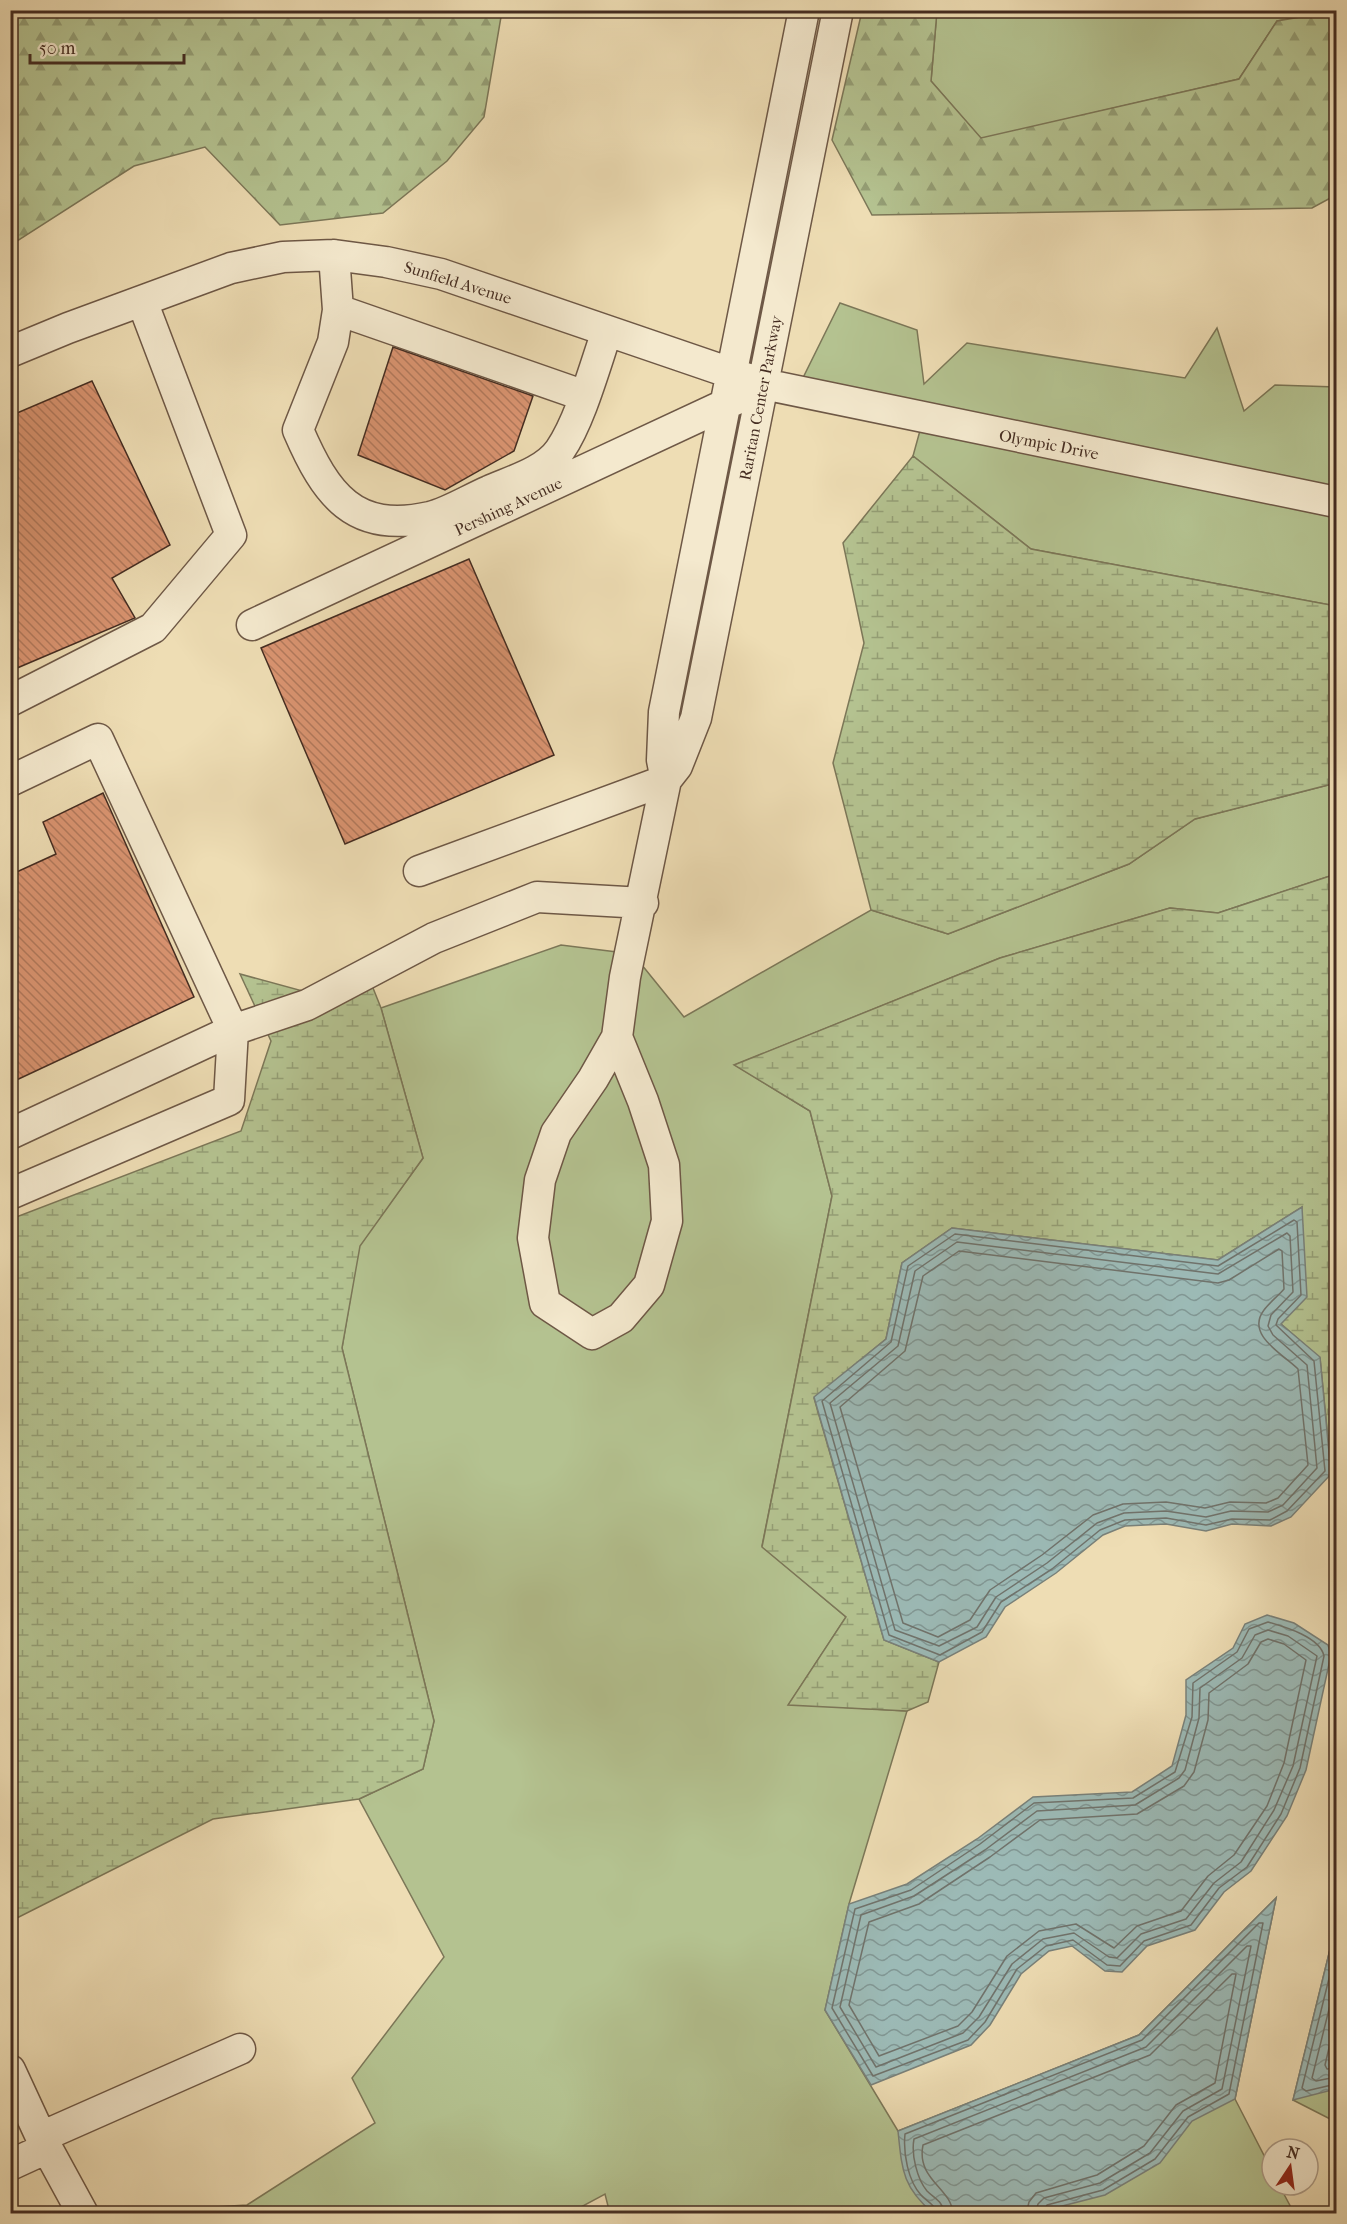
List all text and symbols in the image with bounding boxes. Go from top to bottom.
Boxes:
scale bar [30,27,184,65]
text: 50 m [39,38,76,59]
street label: Sunfield Avenue [402,257,514,308]
street label: Raritan Center Parkway [735,314,786,482]
street label: Olympic Drive [997,425,1101,463]
street label: Pershing Avenue [451,473,565,540]
north arrow [1260,2137,1320,2197]
text: N [1285,2142,1302,2164]

